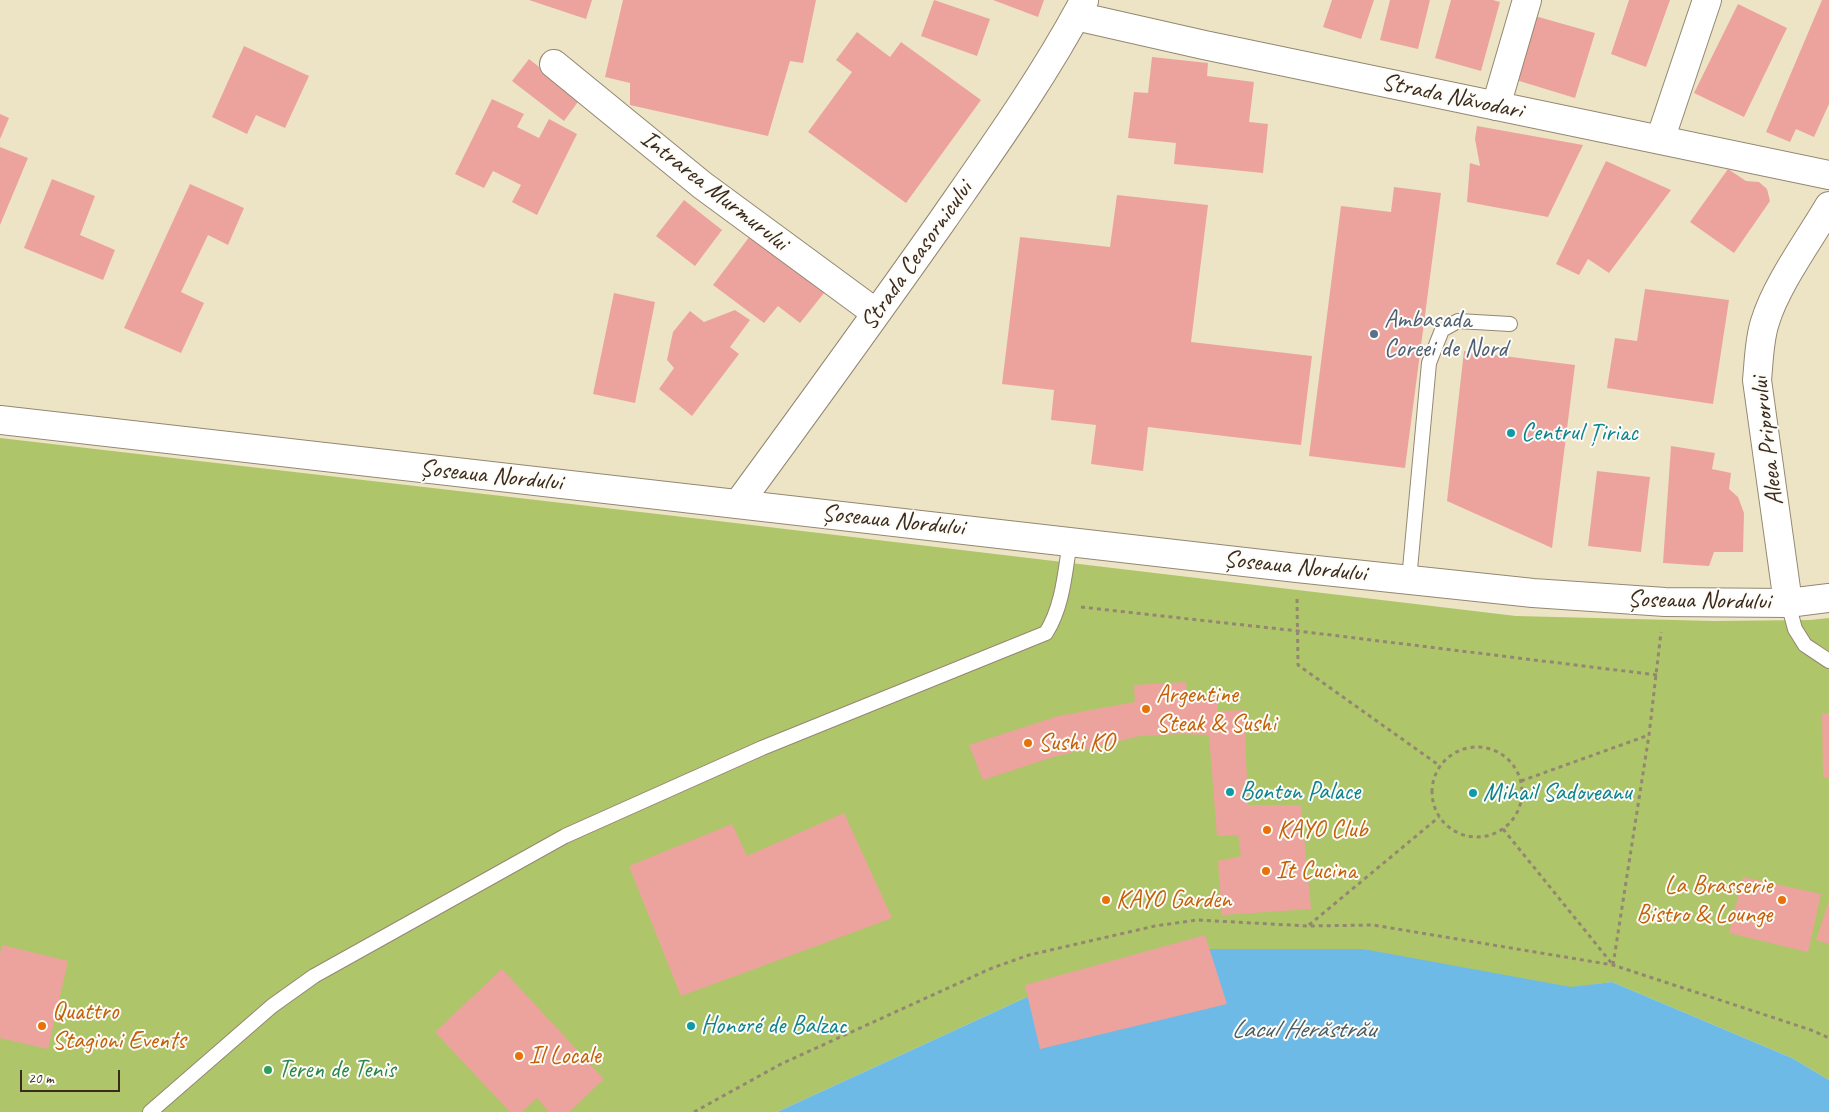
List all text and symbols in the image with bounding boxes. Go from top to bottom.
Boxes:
street label: Strada Năvodari [1379,67,1525,127]
street label: Intrarea Murmurului [634,124,794,258]
street label: Strada Ceasornicului [854,176,980,336]
place label: Ambasada Coreei de Nord [1384,305,1507,364]
marker: Ambasada Coreei de Nord [1368,328,1380,340]
street label: Aleea Priporului [1745,375,1791,507]
place label: Centrul Țiriac [1521,418,1638,448]
marker: Centrul Țiriac [1505,427,1517,439]
street label: Șoseaua Nordului [418,454,564,498]
street label: Șoseaua Nordului [820,499,966,543]
street label: Șoseaua Nordului [1222,545,1368,589]
street label: Șoseaua Nordului [1627,585,1771,617]
place label: Argentine Steak & Sushi [1156,680,1276,739]
marker: Argentine Steak & Sushi [1140,703,1152,715]
place label: Sushi KO [1038,728,1114,758]
marker: Sushi KO [1022,737,1034,749]
place label: Bonton Palace [1240,777,1360,807]
place label: Mihail Sadoveanu [1483,778,1632,808]
marker: Bonton Palace [1224,786,1236,798]
marker: Mihail Sadoveanu [1467,787,1479,799]
place label: KAYO Club [1277,815,1367,845]
marker: KAYO Club [1261,824,1273,836]
place label: It Cucina [1276,856,1356,886]
marker: It Cucina [1260,865,1272,877]
place label: La Brasserie Bistro & Lounge [1636,871,1772,930]
place label: KAYO Garden [1116,885,1231,915]
marker: KAYO Garden [1100,894,1112,906]
marker: La Brasserie Bistro & Lounge [1776,894,1788,906]
place label: Quattro Stagioni Events [52,997,186,1056]
place label: Honoré de Balzac [701,1011,847,1041]
water label: Lacul Herăstrău [1231,1014,1375,1046]
marker: Quattro Stagioni Events [36,1020,48,1032]
marker: Honoré de Balzac [685,1020,697,1032]
place label: Il Locale [529,1041,600,1071]
marker: Il Locale [513,1050,525,1062]
place label: Teren de Tenis [278,1055,396,1085]
scale bar [22,1060,122,1092]
marker: Teren de Tenis [262,1064,274,1076]
text: 20 m [28,1069,54,1088]

